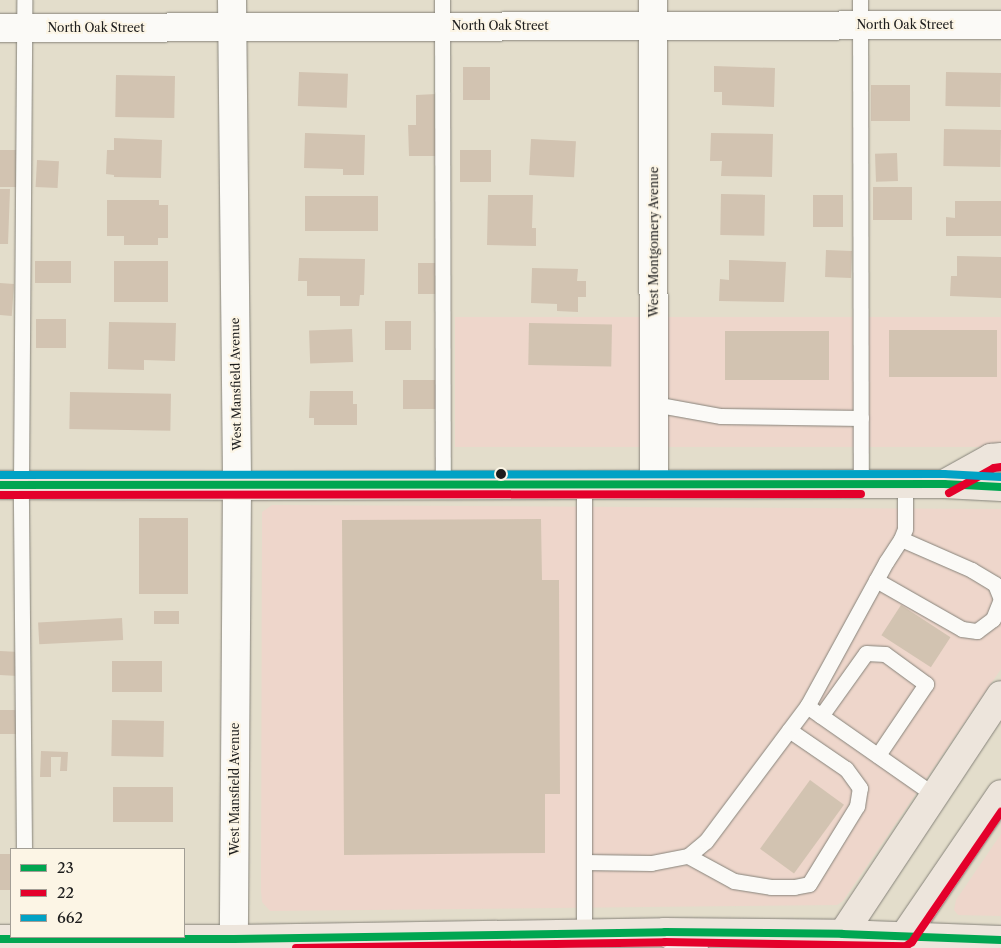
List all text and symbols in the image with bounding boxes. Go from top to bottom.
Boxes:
street label: North Oak Street [856,18,954,32]
street label: North Oak Street [451,19,549,33]
street label: North Oak Street [47,21,145,35]
street label: West Montgomery Avenue [647,166,661,318]
street label: West Mansfield Avenue [228,317,244,451]
unlabelled marker [496,469,506,479]
street label: West Mansfield Avenue [228,722,242,856]
legend [10,848,185,938]
text: 23 [57,858,74,877]
text: 22 [57,883,74,902]
text: 662 [57,908,83,927]

